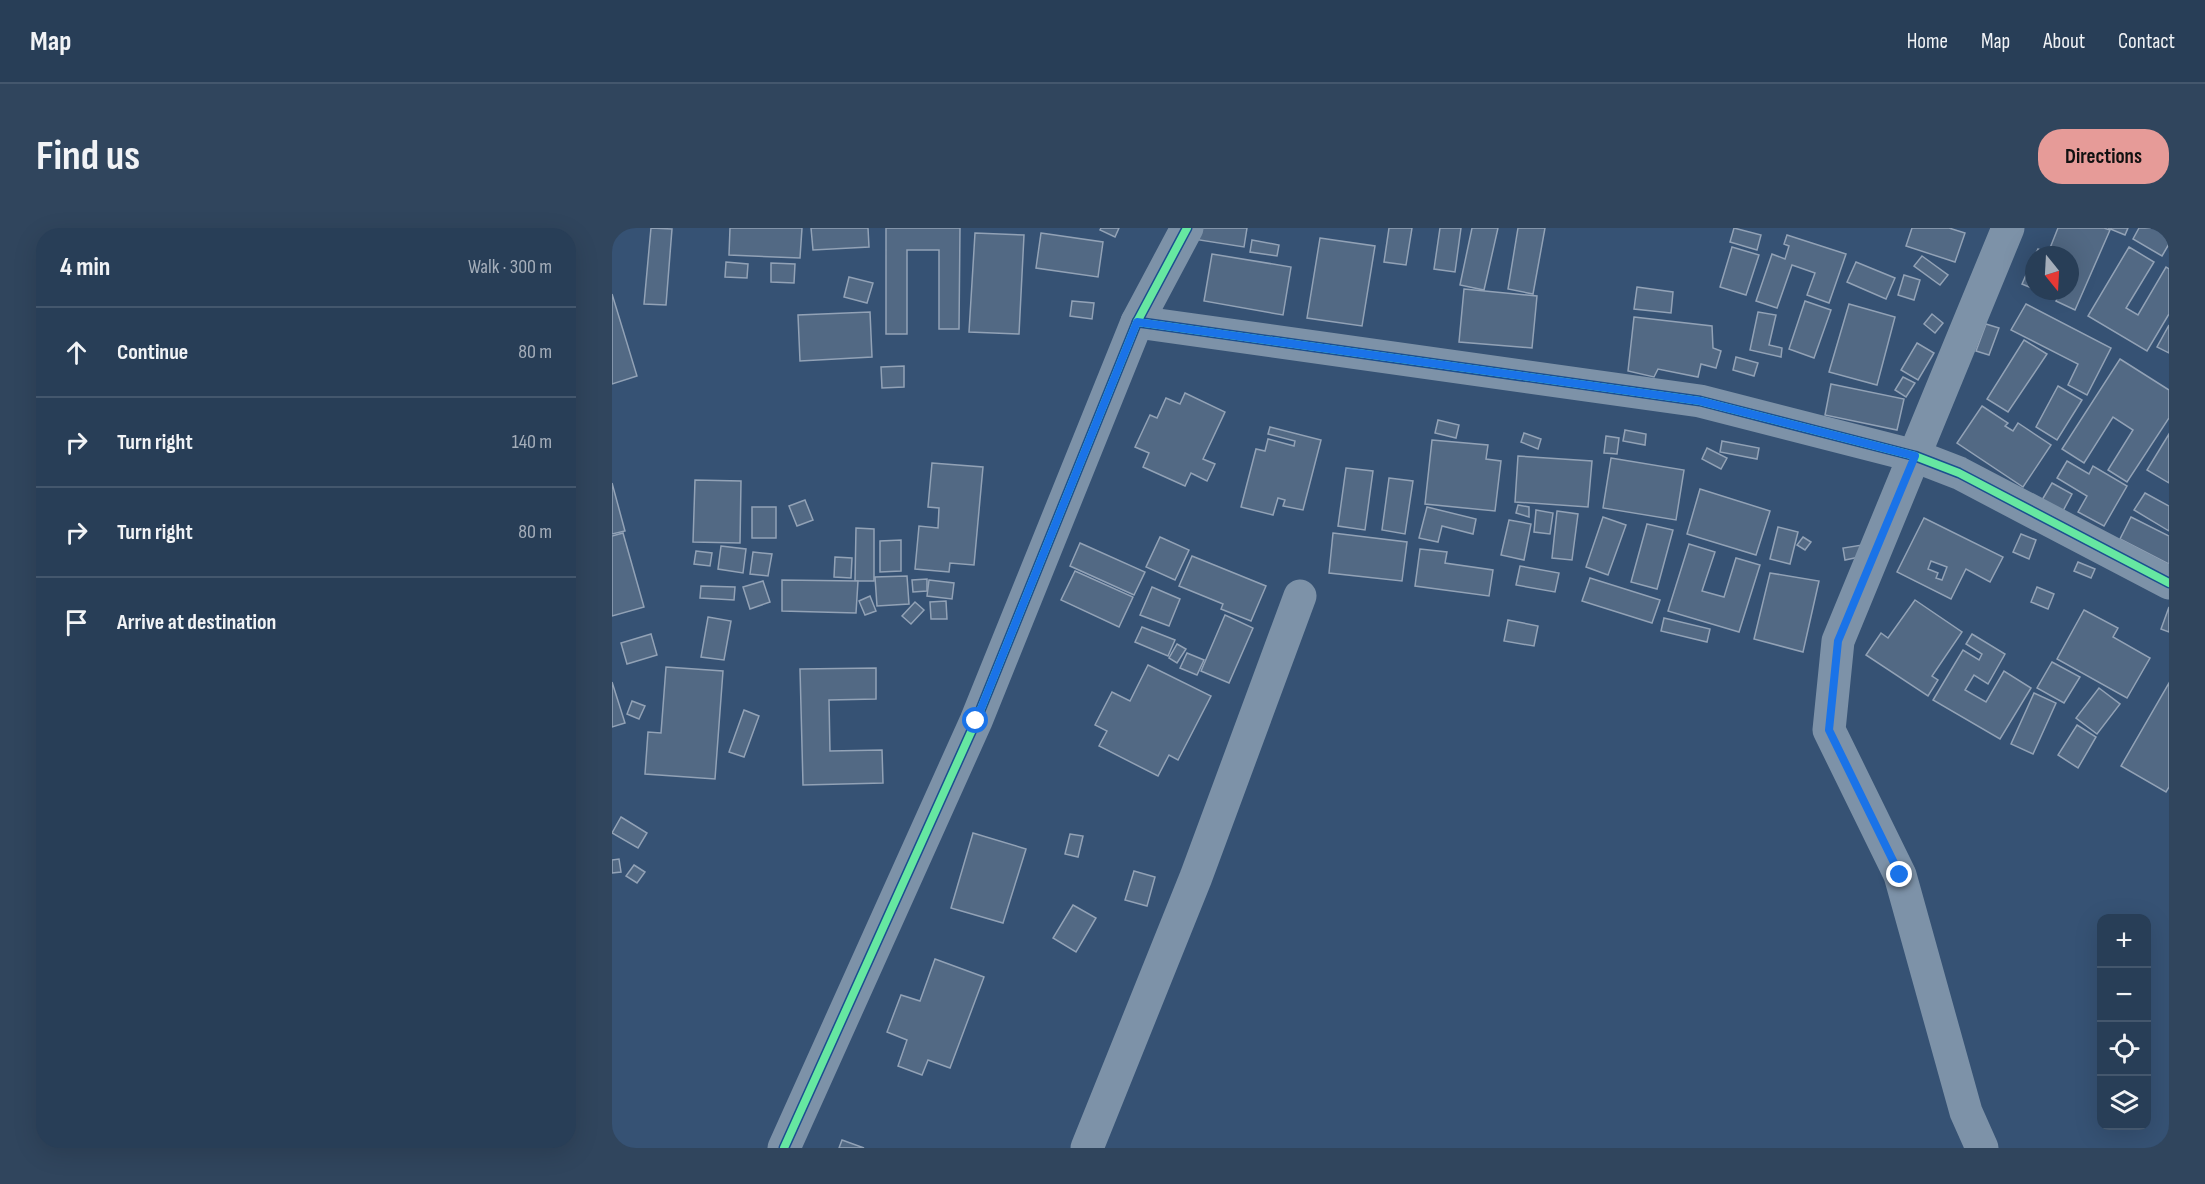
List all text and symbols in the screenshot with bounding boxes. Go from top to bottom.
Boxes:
text: Map [30,25,71,58]
text: Home [1907,29,1948,54]
text: Map [1981,29,2010,54]
text: About [2043,29,2085,54]
text: Contact [2118,29,2175,54]
button: Directions [2038,129,2169,184]
text: Find us [36,131,140,182]
north arrow [2025,246,2079,300]
text: 4 min [60,252,110,283]
text: Walk · 300 m [468,255,552,279]
icon: ahead [60,336,93,369]
text: Continue [117,339,188,366]
text: 80 m [518,340,552,364]
icon: right [60,426,93,459]
text: Turn right [117,429,193,456]
text: 140 m [512,430,552,454]
icon: right [60,516,93,549]
text: Turn right [117,519,193,546]
text: 80 m [518,520,552,544]
icon: arrive [60,606,93,639]
text: Arrive at destination [117,609,276,636]
route start [962,707,988,733]
route end [1886,861,1912,887]
map controls [2097,914,2151,1130]
button: + [2097,914,2151,968]
button: − [2097,968,2151,1022]
button: locate [2097,1022,2151,1076]
button: layers [2097,1076,2151,1130]

